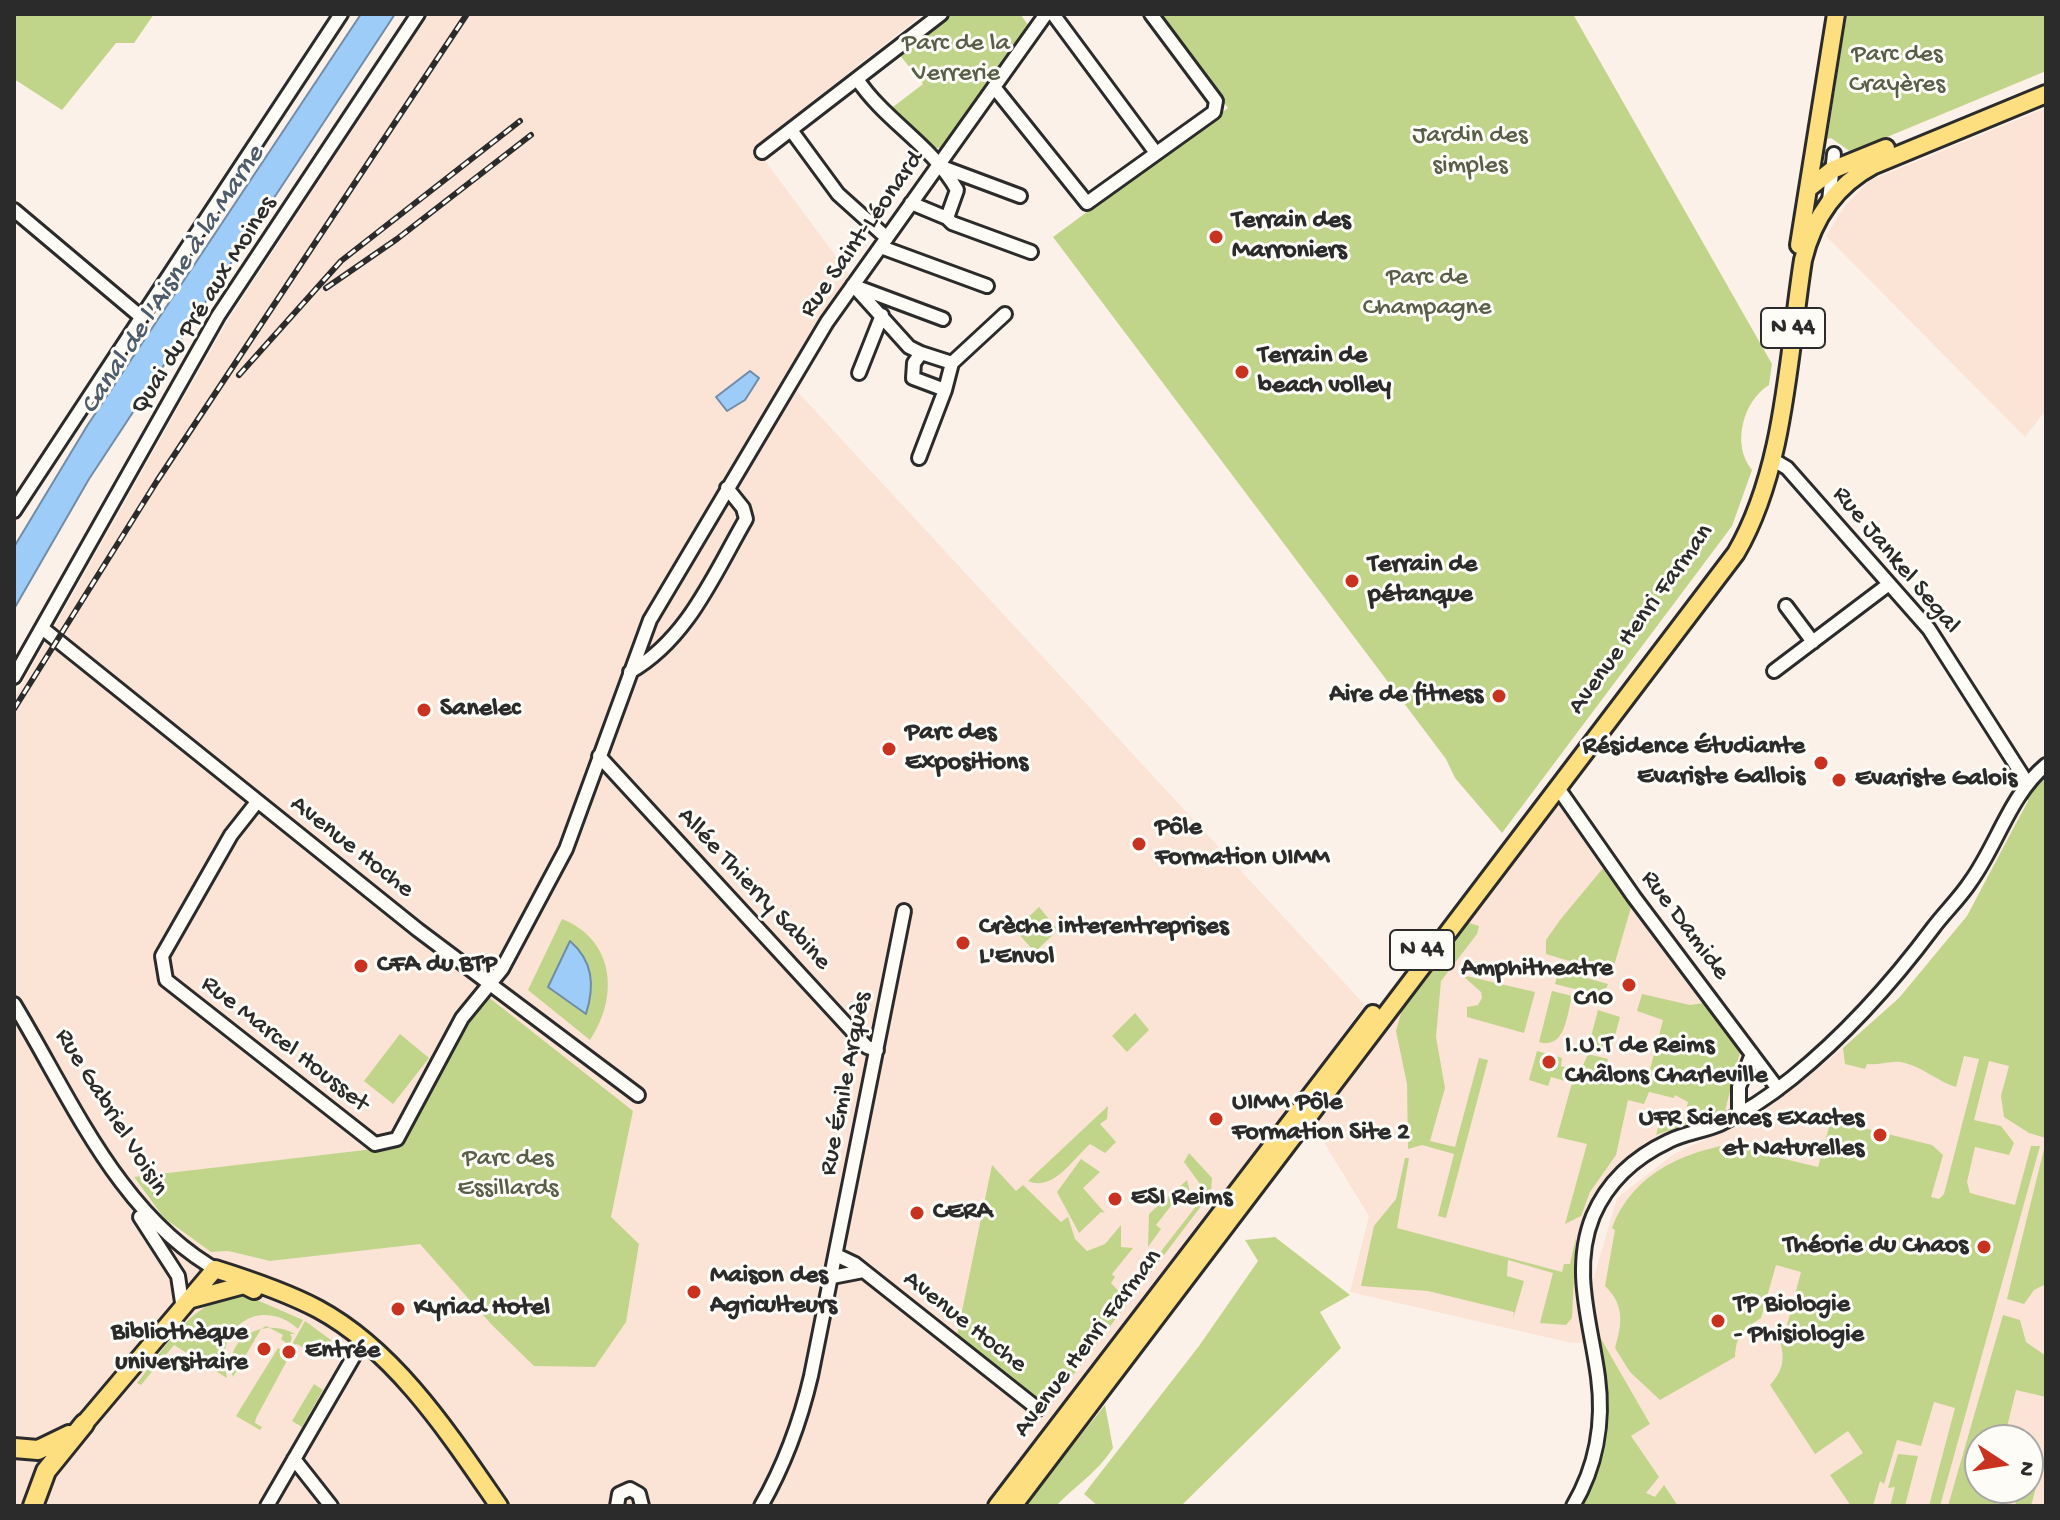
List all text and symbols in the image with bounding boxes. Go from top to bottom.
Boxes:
park label: Parc de la Verrerie [902,29,1010,90]
park label: Parc des Crayères [1849,40,1945,102]
park label: Jardin des simples [1412,121,1528,182]
water label: Canal de l'Aisne à la Marne [75,140,273,422]
street label: Rue Saint-Léonard [794,146,932,324]
street label: Quai du Pré aux Moines [125,191,285,421]
place label: Terrain des Marroniers [1232,206,1351,268]
marker: Terrain des Marroniers [1207,228,1225,246]
park label: Parc de Champagne [1363,263,1491,324]
road number: N 44 [1761,308,1825,348]
place label: Terrain de beach volley [1258,341,1391,402]
marker: Terrain de beach volley [1233,363,1251,381]
street label: Rue Jankel Segal [1824,481,1966,641]
street label: Avenue Henri Farman [1562,519,1722,721]
place label: Terrain de pétanque [1368,550,1477,612]
marker: Terrain de pétanque [1343,572,1361,590]
place label: Aire de fitness [1329,680,1483,712]
marker: Aire de fitness [1490,687,1508,705]
place label: Sanelec [440,694,520,726]
marker: Sanelec [415,701,433,719]
place label: Parc des Expositions [905,718,1028,780]
place label: Résidence Étudiante Evariste Gallois [1583,732,1805,794]
marker: Parc des Expositions [880,740,898,758]
marker: Résidence Étudiante Evariste Gallois [1812,754,1830,772]
place label: Evariste Galois [1855,764,2017,796]
marker: Evariste Galois [1830,771,1848,789]
street label: Avenue Hoche [283,790,419,906]
street label: Allée Thierry Sabine [669,802,837,978]
place label: Pôle Formation UIMM [1155,813,1329,874]
marker: Pôle Formation UIMM [1130,835,1148,853]
street label: Rue Damide [1633,865,1735,987]
place label: Crèche interentreprises L'Envol [979,912,1229,974]
road number: N 44 [1390,930,1454,970]
marker: Crèche interentreprises L'Envol [954,934,972,952]
place label: CFA du BTP [377,950,497,982]
place label: Amphitheatre C10 [1461,954,1613,1016]
marker: CFA du BTP [352,957,370,975]
street label: Rue Marcel Housset [194,970,374,1120]
marker: Amphitheatre C10 [1620,976,1638,994]
street label: Rue Émile Arquès [814,990,880,1178]
street label: Rue Gabriel Voisin [46,1024,174,1202]
place label: I.U.T de Reims Châlons Charleville [1565,1031,1768,1092]
marker: I.U.T de Reims Châlons Charleville [1540,1053,1558,1071]
place label: UIMM Pôle Formation Site 2 [1232,1088,1410,1150]
place label: UFR Sciences Exactes et Naturelles [1639,1104,1864,1166]
marker: UIMM Pôle Formation Site 2 [1207,1110,1225,1128]
marker: UFR Sciences Exactes et Naturelles [1871,1126,1889,1144]
park label: Parc des Essillards [458,1144,558,1206]
place label: ESI Reims [1131,1183,1232,1215]
marker: ESI Reims [1106,1190,1124,1208]
place label: CERA [933,1197,992,1229]
marker: CERA [908,1204,926,1222]
place label: Théorie du Chaos [1784,1231,1968,1263]
marker: Théorie du Chaos [1975,1238,1993,1256]
street label: Avenue Henri Farman [1008,1244,1170,1444]
place label: Maison des Agriculteurs [710,1261,837,1322]
street label: Avenue Hoche [896,1265,1032,1381]
marker: Maison des Agriculteurs [685,1283,703,1301]
place label: TP Biologie - Phisiologie [1734,1290,1864,1352]
place label: Kyriad Hotel [414,1293,550,1325]
marker: Kyriad Hotel [389,1300,407,1318]
marker: TP Biologie - Phisiologie [1709,1312,1727,1330]
place label: Bibliothèque universitaire [111,1318,248,1380]
place label: Entrée [305,1336,380,1368]
marker: Bibliothèque universitaire [255,1340,273,1358]
marker: Entrée [280,1343,298,1361]
north arrow [1964,1424,2044,1504]
text: N [2011,1459,2040,1478]

